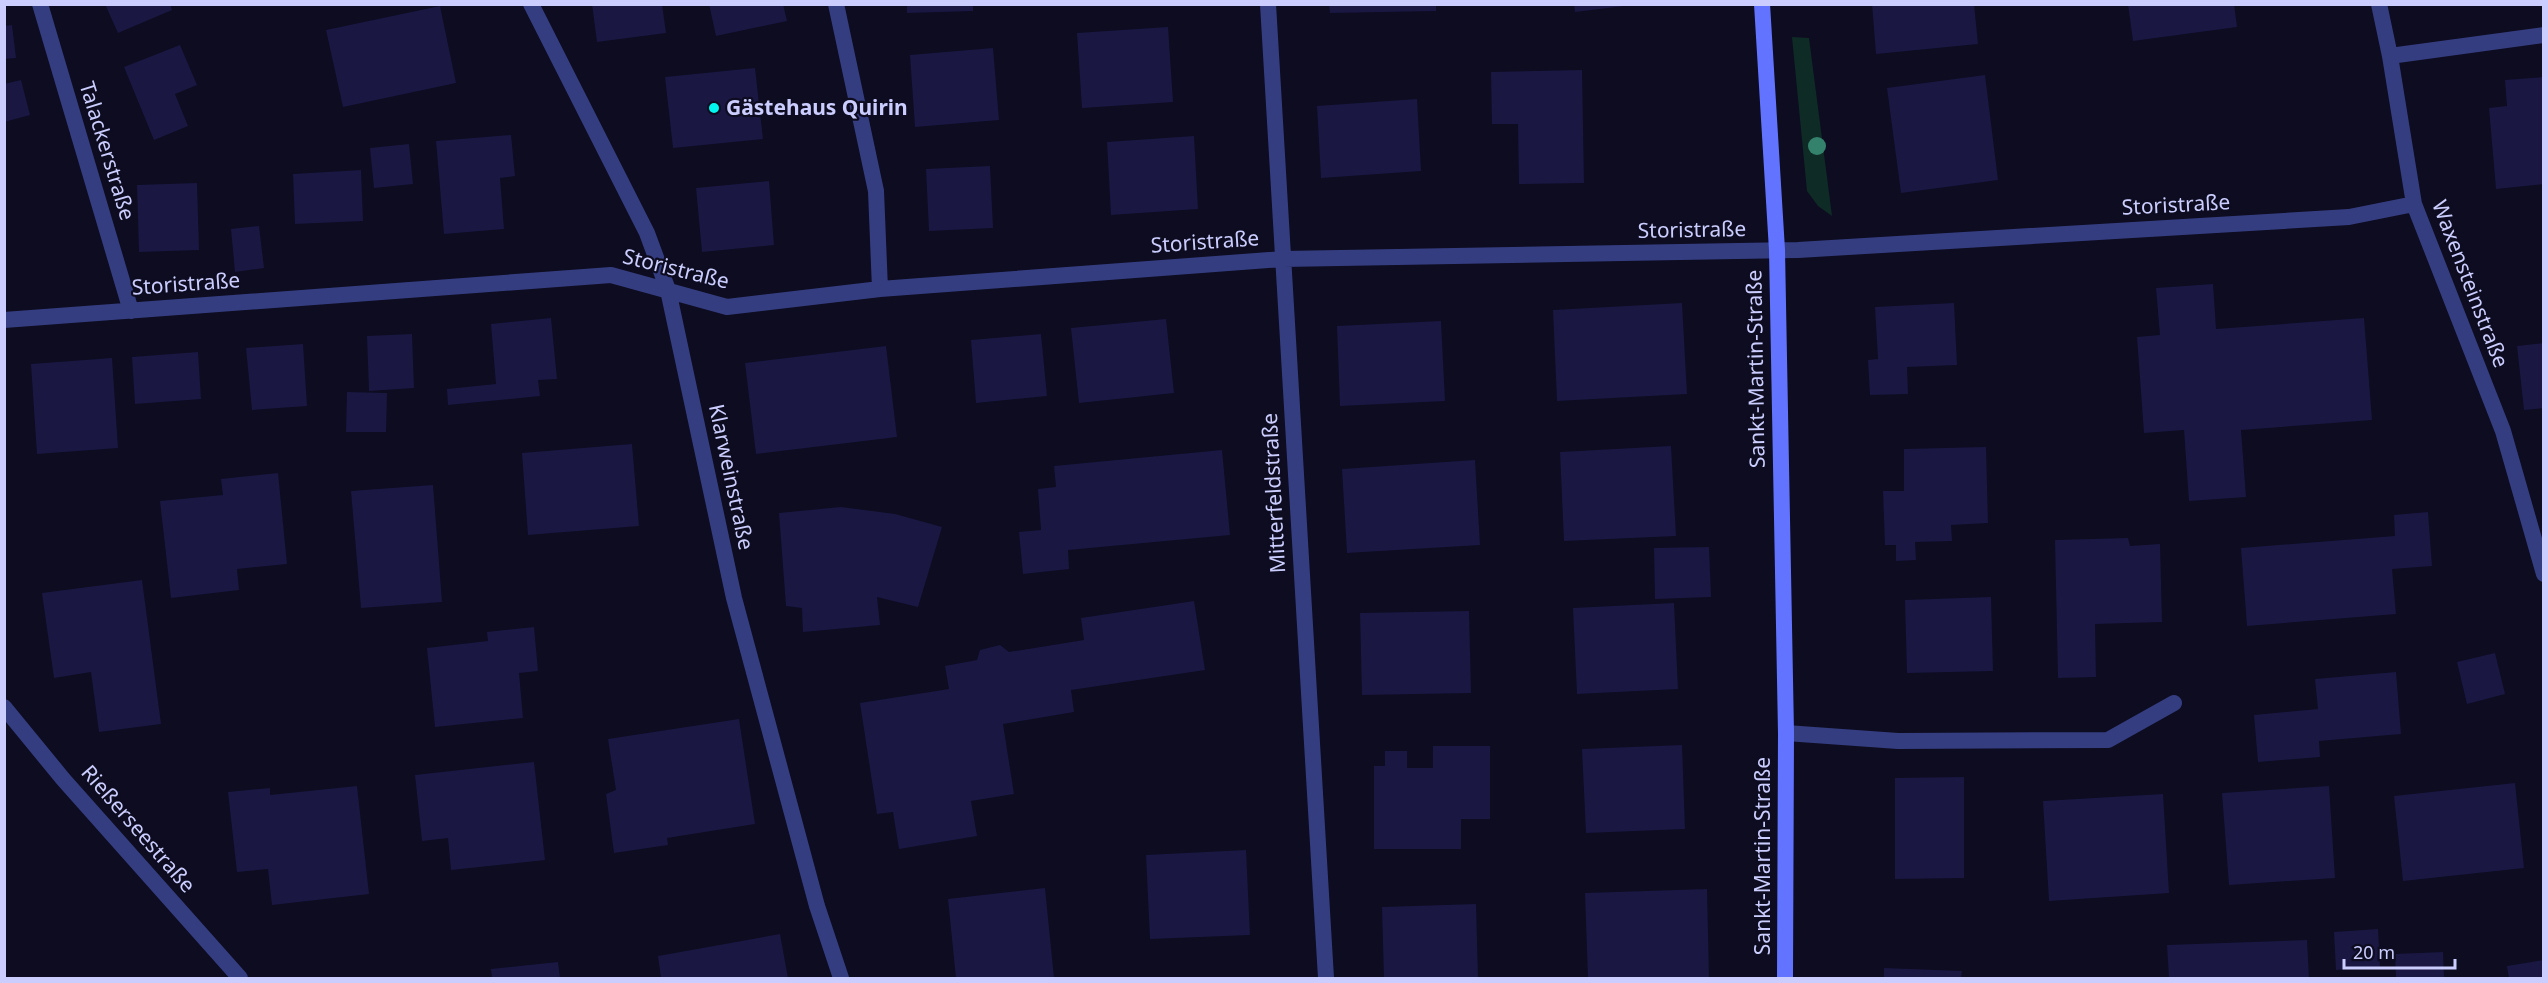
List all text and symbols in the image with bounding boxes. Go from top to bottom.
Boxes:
street label: Talackerstraße [74,78,142,223]
place label: Gästehaus Quirin [726,93,908,121]
marker: Gästehaus Quirin [707,101,721,115]
street label: Storistraße [2121,187,2231,221]
street label: Waxensteinstraße [2426,196,2516,371]
street label: Storistraße [1637,214,1747,244]
street label: Storistraße [1150,223,1260,259]
street label: Storistraße [620,241,732,295]
street label: Storistraße [131,265,241,301]
street label: Sankt-Martin-Straße [1739,270,1771,468]
street label: Klarweinstraße [703,401,761,552]
street label: Mitterfeldstraße [1255,412,1291,574]
street label: Sankt-Martin-Straße [1748,757,1776,955]
street label: Rießerseestraße [76,759,202,898]
scale bar [2344,932,2455,970]
text: 20 m [2353,940,2395,964]

